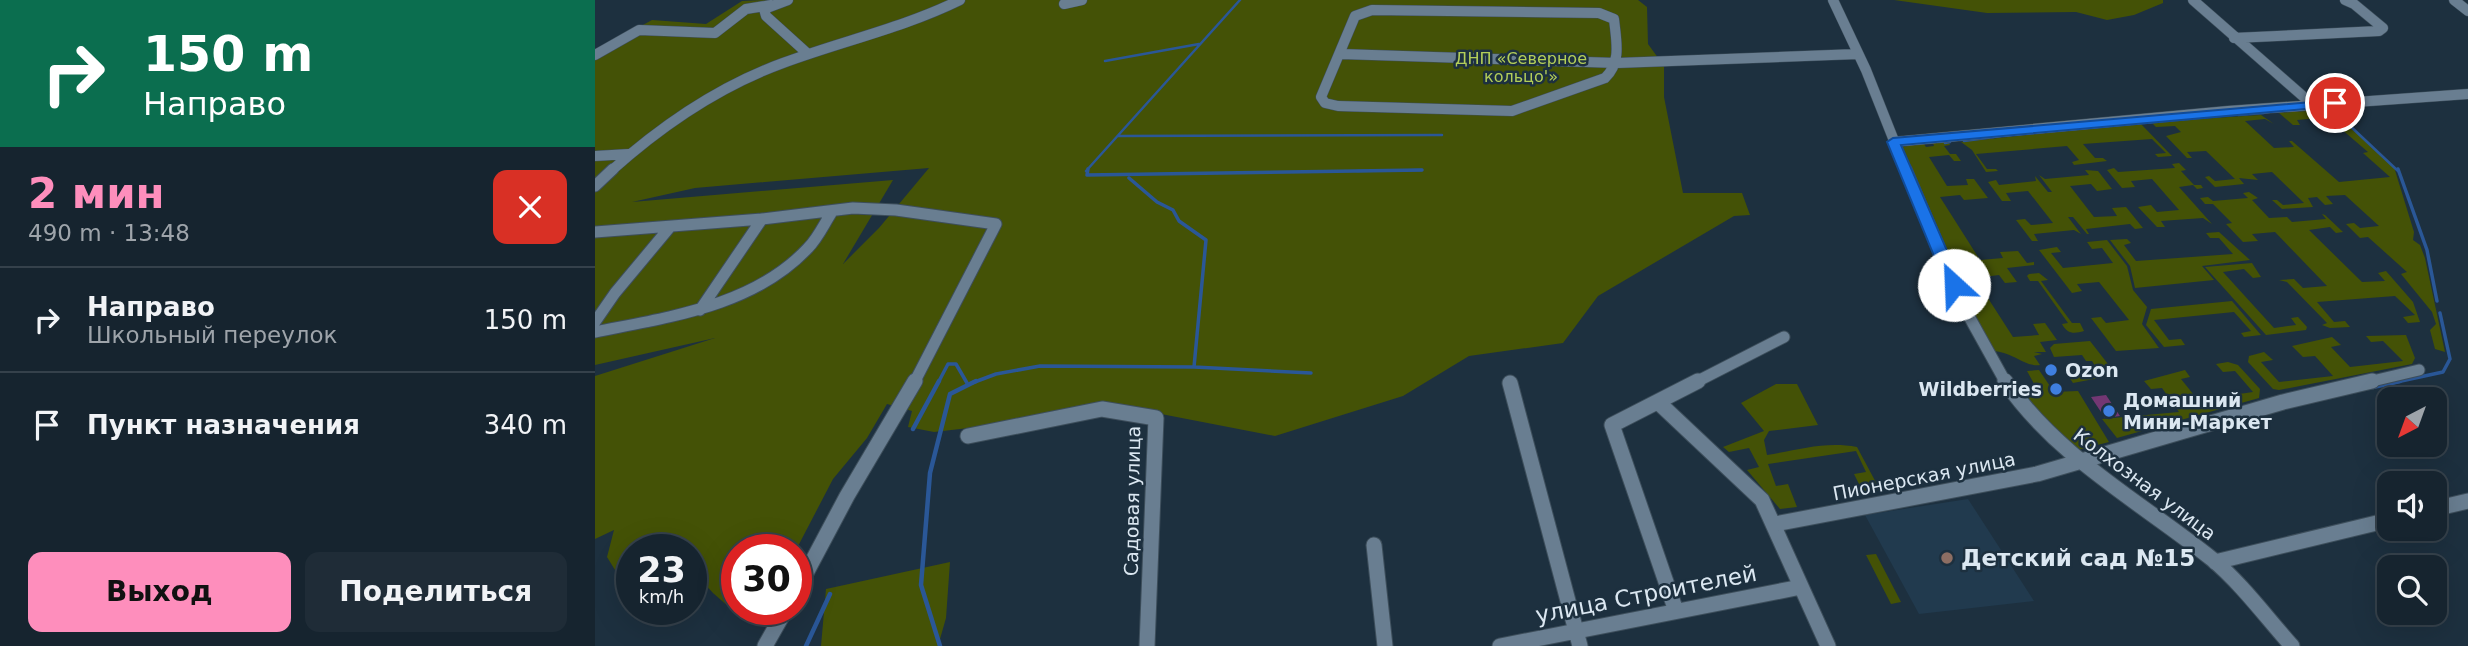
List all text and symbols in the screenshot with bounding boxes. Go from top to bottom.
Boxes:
text: 150 m [143,26,313,83]
icon: right [28,28,119,119]
park label: ДНП «Северное кольцо'» [1455,49,1587,86]
pin [2305,73,2365,133]
icon: arrive [2316,84,2354,122]
text: Направо [143,85,286,123]
text: 2 мин [28,169,165,218]
button: close [493,170,567,244]
text: 490 m · 13:48 [28,220,190,246]
position arrow [1917,248,1991,322]
text: Направо [87,292,215,322]
icon: right [28,301,66,339]
text: 150 m [484,305,567,335]
text: Школьный переулок [87,322,337,348]
place label: Ozon [2065,359,2119,381]
marker: Ozon [2043,362,2059,378]
place label: Wildberries [1918,378,2042,400]
marker: Wildberries [2048,381,2064,397]
north arrow [2377,387,2447,457]
map controls [2377,387,2447,625]
place label: Домашний Мини-Маркет [2123,389,2272,433]
marker: Домашний Мини-Маркет [2101,403,2117,419]
icon: arrive [28,406,66,444]
text: Пункт назначения [87,410,360,440]
text: 340 m [484,410,567,440]
street label: Колхозная улица [2070,423,2220,545]
street label: Садовая улица [1120,426,1144,576]
street label: Пионерская улица [1831,447,2017,505]
button: sound [2377,471,2447,541]
speed limit sign: 30 [721,534,812,625]
place label: Детский сад №15 [1961,545,2195,571]
text: 23 [637,550,686,590]
marker: Детский сад №15 [1939,550,1955,566]
button: Выход [28,552,291,632]
button: Поделиться [305,552,567,632]
button: search [2377,555,2447,625]
street label: улица Строителей [1533,560,1759,628]
text: km/h [639,586,684,607]

